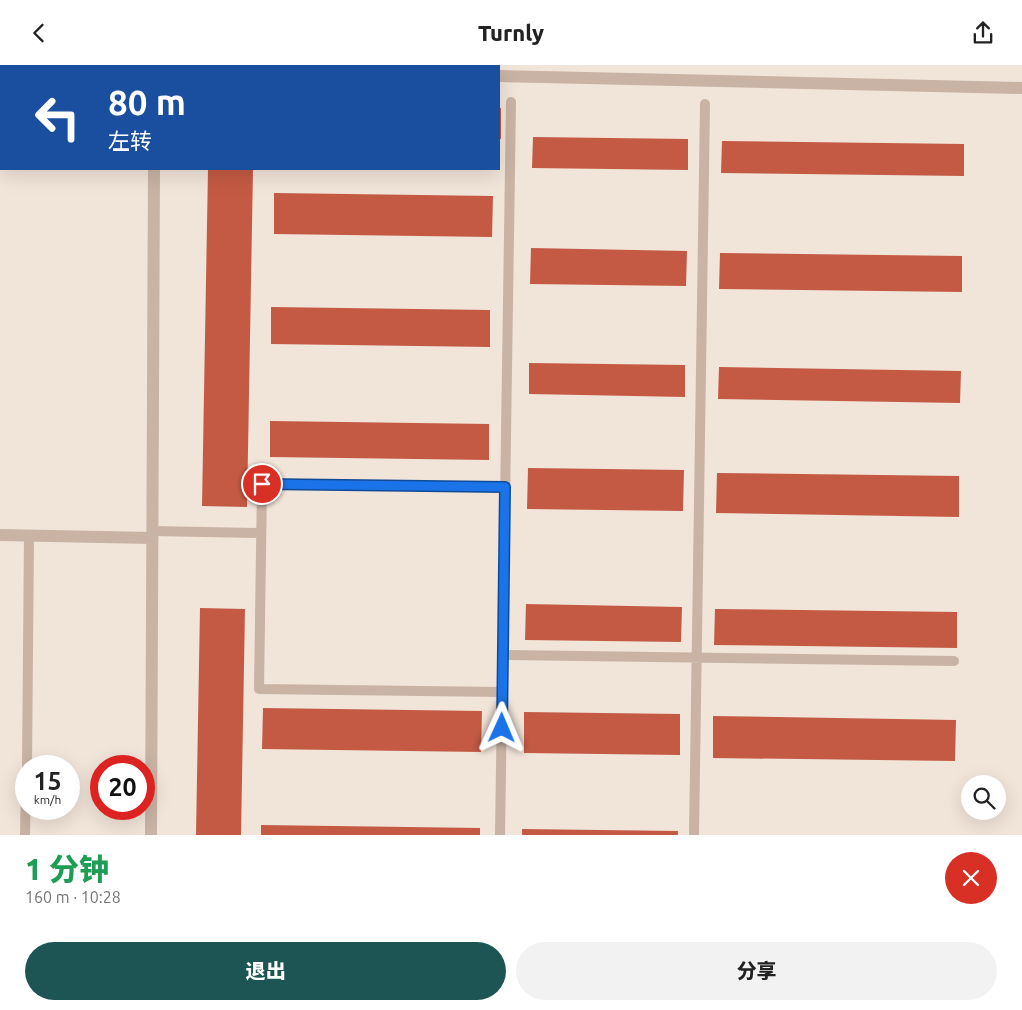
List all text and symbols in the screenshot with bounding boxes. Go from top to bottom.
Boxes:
icon: back [25,19,53,47]
icon: share [969,19,997,47]
text: Turnly [478,20,544,45]
text: 80 m [108,82,186,122]
icon: left [25,85,90,150]
text: 左转 [108,128,152,153]
pin [241,463,283,505]
icon: arrive [248,470,276,498]
position arrow [475,701,527,753]
speed limit sign: 20 [90,755,155,820]
text: 15 [33,767,62,795]
map controls [961,775,1006,820]
button: search [961,775,1006,820]
text: km/h [34,793,61,806]
text: 1 分钟 [25,852,109,886]
button: close [945,852,997,904]
text: 160 m · 10:28 [25,888,121,906]
button: 退出 [25,942,506,1000]
button: 分享 [516,942,997,1000]

